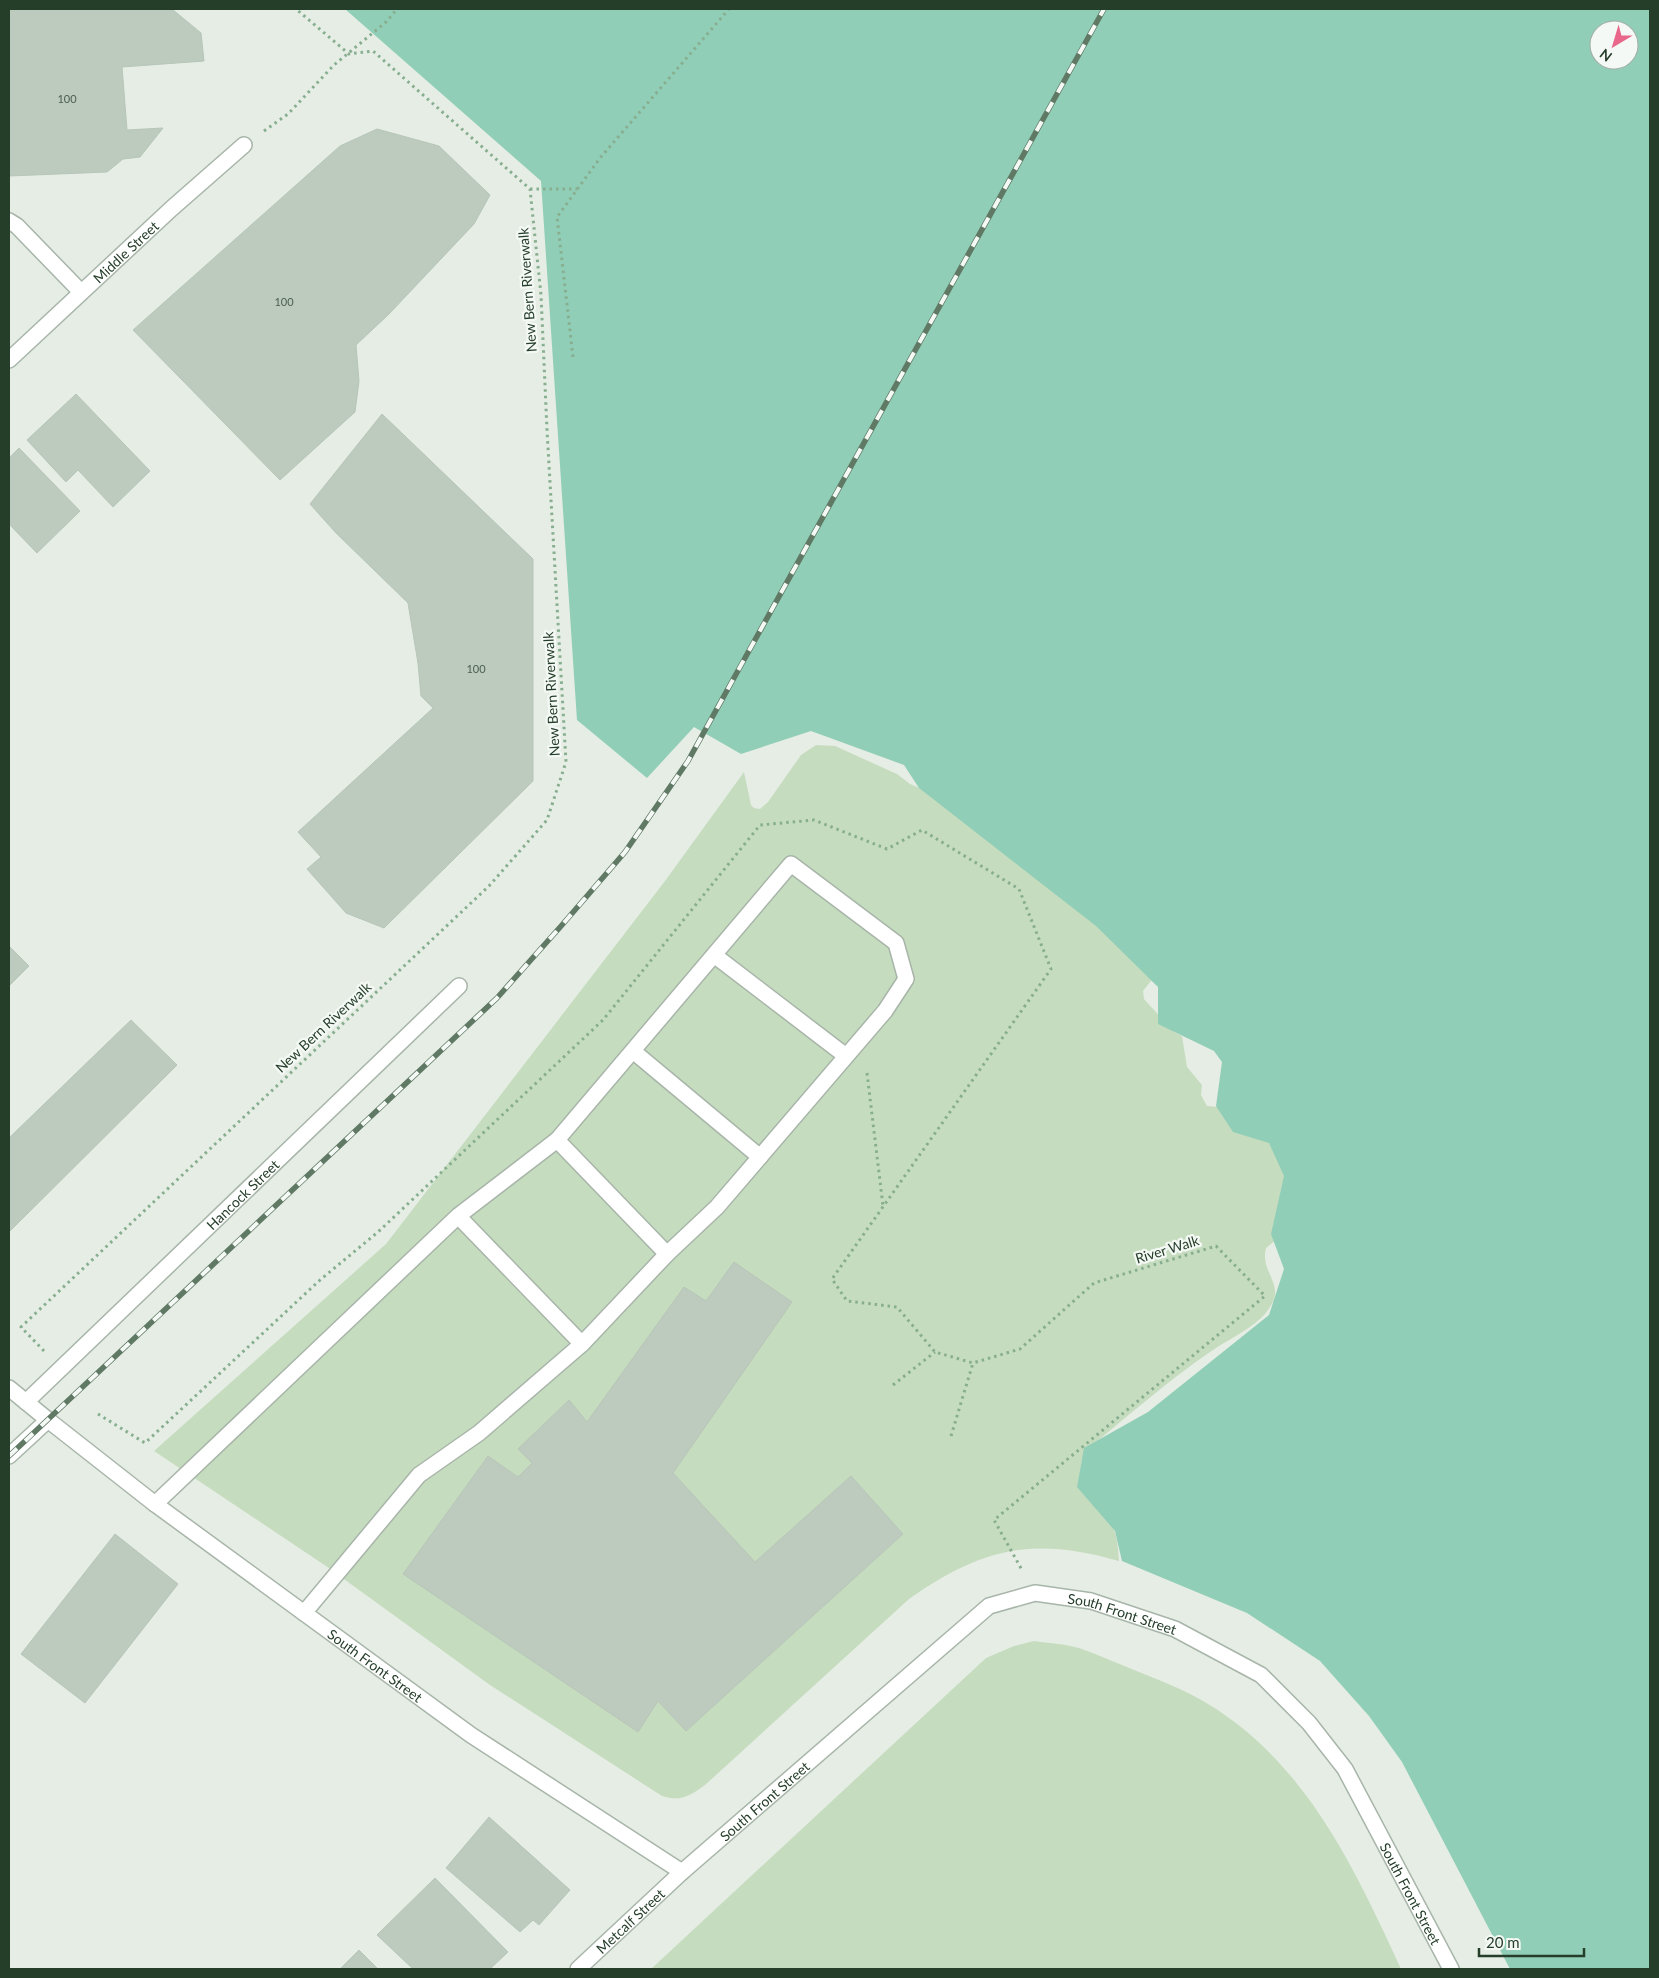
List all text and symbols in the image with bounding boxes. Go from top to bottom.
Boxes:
north arrow [1589,20,1639,70]
text: N [1596,46,1615,66]
house number: 100 [57,92,77,105]
street label: Middle Street [89,217,162,286]
street label: New Bern Riverwalk [514,226,540,353]
house number: 100 [274,295,294,308]
street label: New Bern Riverwalk [539,630,563,757]
house number: 100 [466,662,486,675]
street label: New Bern Riverwalk [272,978,375,1076]
street label: Hancock Street [203,1155,282,1233]
street label: River Walk [1133,1231,1202,1267]
street label: South Front Street [1067,1589,1179,1637]
street label: South Front Street [325,1625,426,1705]
street label: South Front Street [716,1757,813,1844]
street label: South Front Street [1377,1839,1445,1947]
street label: Metcalf Street [592,1885,668,1957]
scale bar [1479,1926,1584,1958]
text: 20 m [1486,1933,1520,1951]

